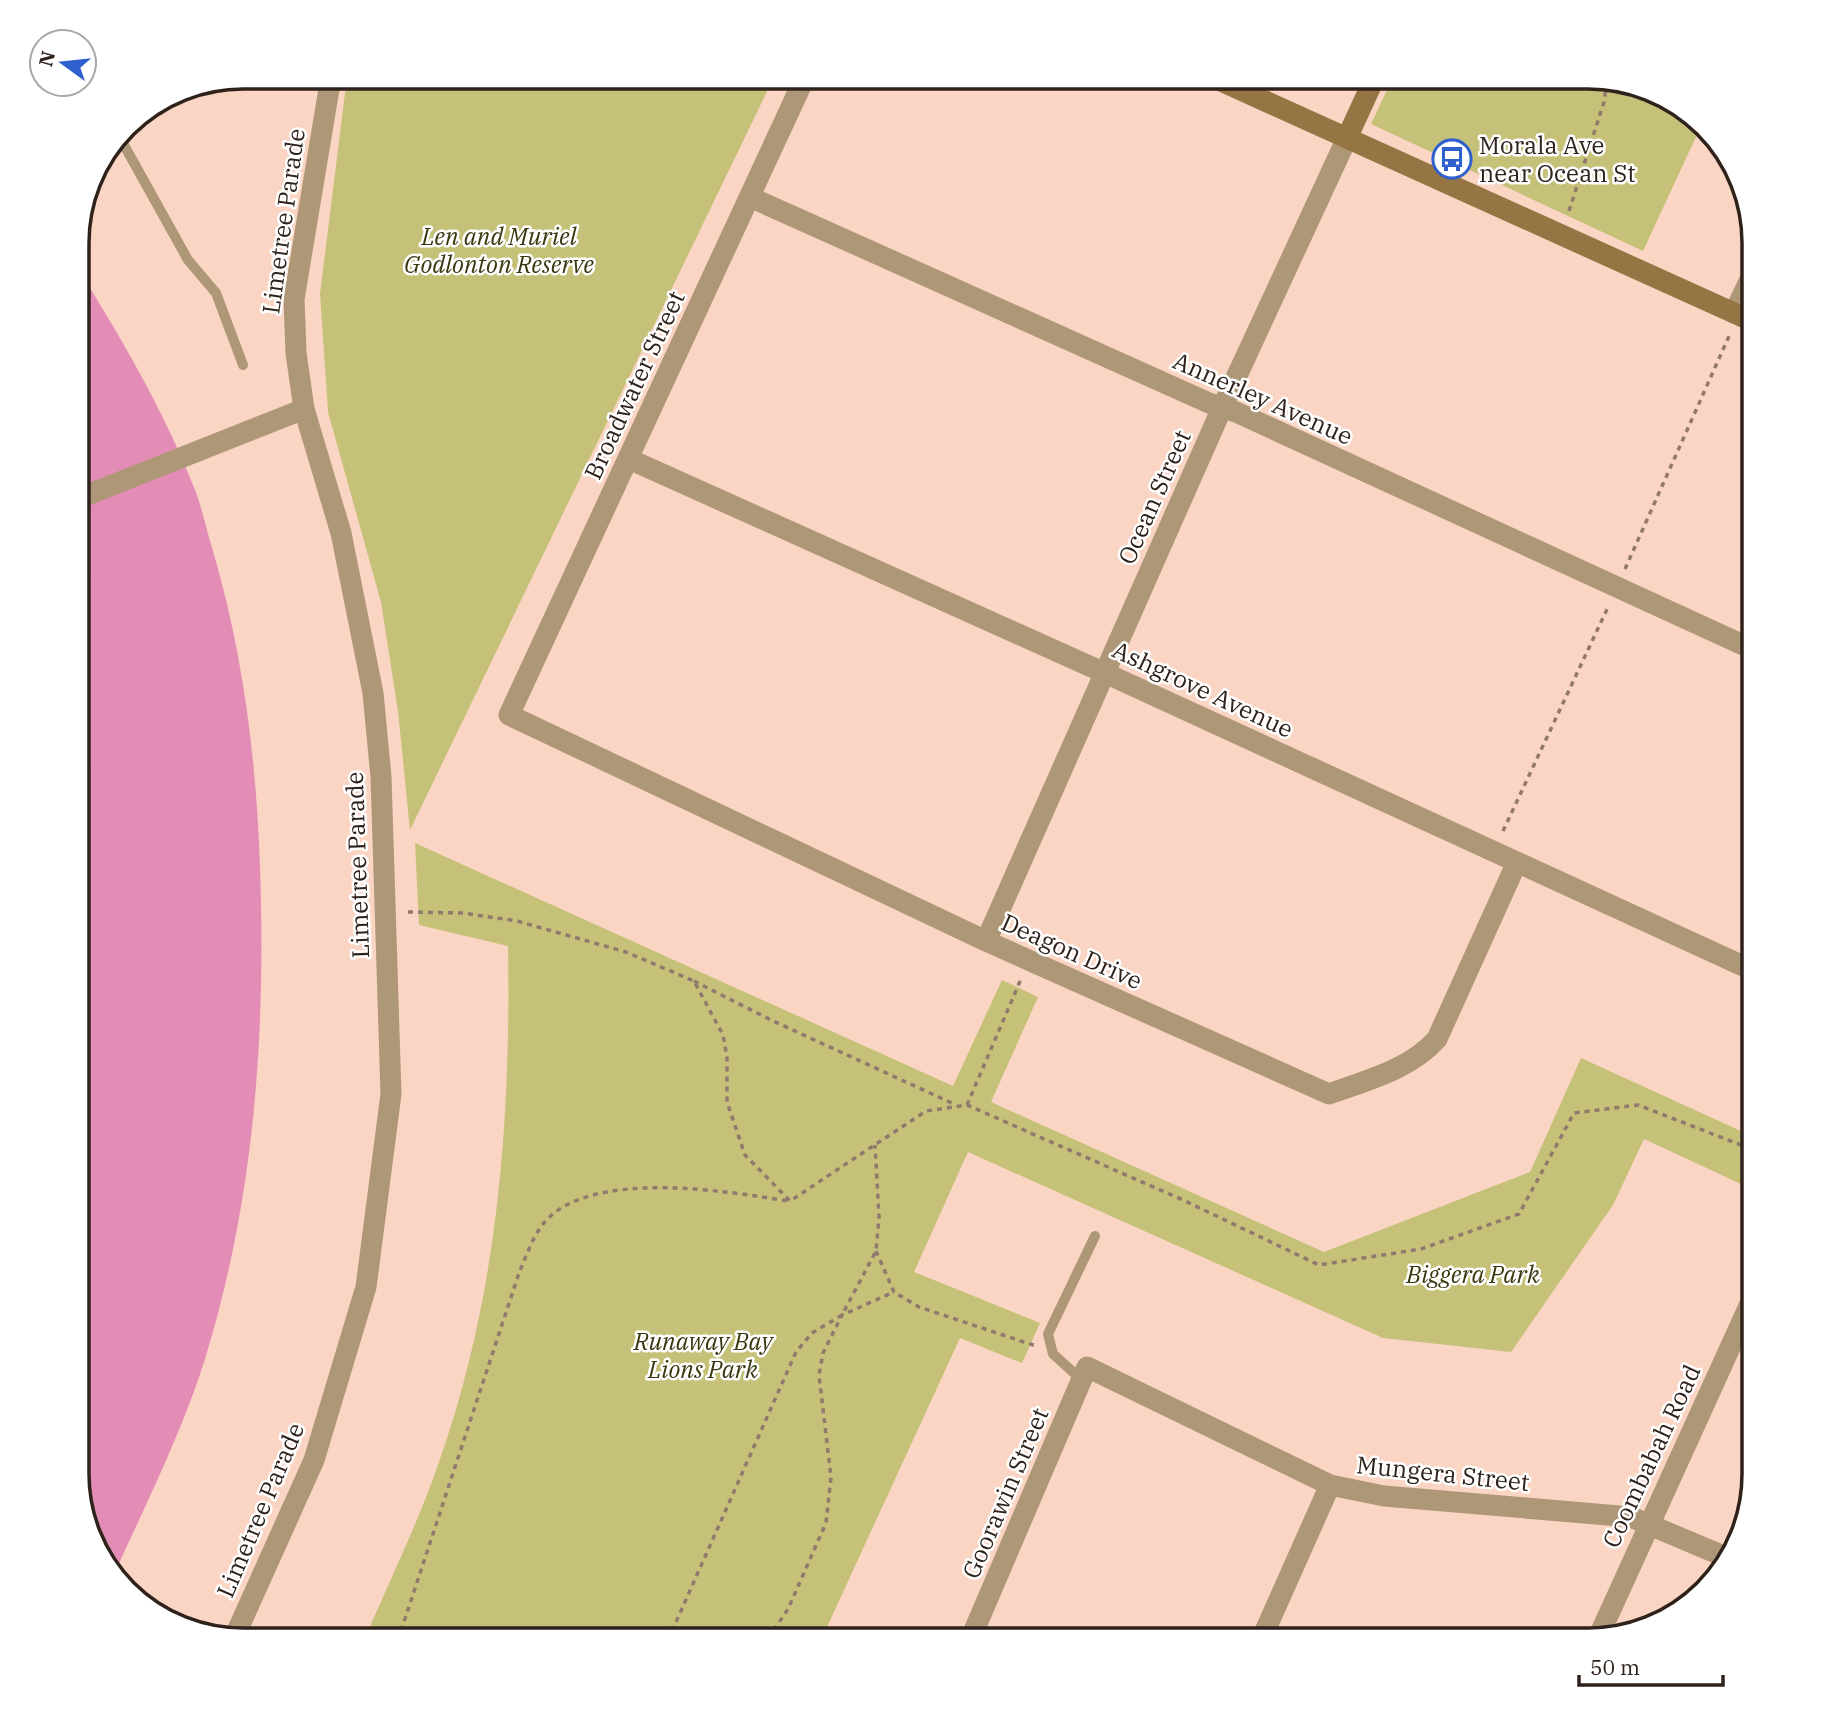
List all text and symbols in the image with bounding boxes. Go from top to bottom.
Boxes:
north arrow [28,28,98,98]
text: N [33,48,60,69]
street label: Limetree Parade [254,126,312,316]
place label: Morala Ave near Ocean St [1479,129,1636,189]
bus stop icon: Morala Ave near Ocean St [1431,138,1473,180]
park label: Len and Muriel Godlonton Reserve [404,220,594,280]
street label: Broadwater Street [576,286,692,484]
street label: Annerley Avenue [1168,344,1358,452]
street label: Ocean Street [1110,425,1198,569]
street label: Ashgrove Avenue [1108,633,1298,745]
street label: Limetree Parade [338,771,376,959]
street label: Deagon Drive [997,906,1147,996]
park label: Biggera Park [1405,1258,1540,1290]
park label: Runaway Bay Lions Park [633,1325,774,1385]
street label: Coombabah Road [1595,1359,1707,1553]
street label: Goorawin Street [955,1403,1055,1583]
street label: Limetree Parade [209,1418,311,1602]
street label: Mungera Street [1355,1448,1531,1498]
scale bar [1579,1644,1722,1688]
text: 50 m [1590,1653,1640,1681]

